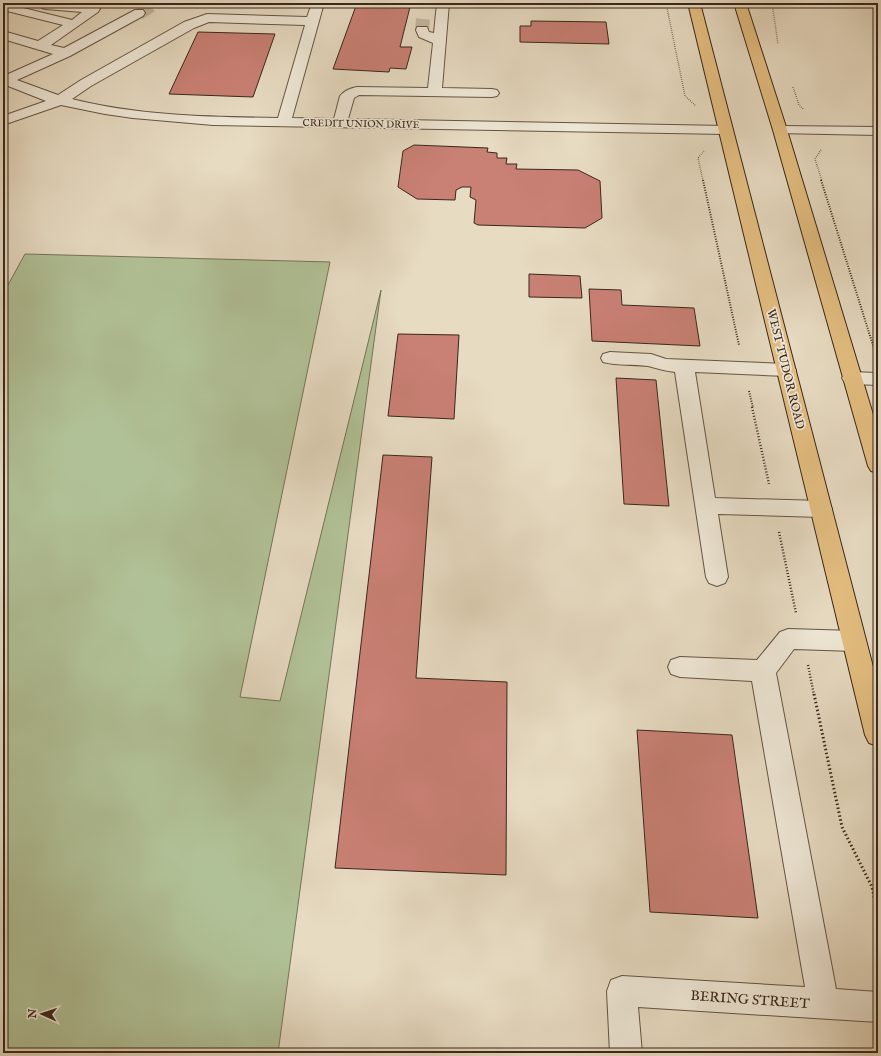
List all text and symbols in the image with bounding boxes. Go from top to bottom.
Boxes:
street label: CREDIT UNION DRIVE [302,117,420,132]
street label: WEST TUDOR ROAD [763,307,808,431]
street label: BERING STREET [690,987,811,1013]
north arrow [22,994,62,1034]
text: N [26,1008,40,1020]

